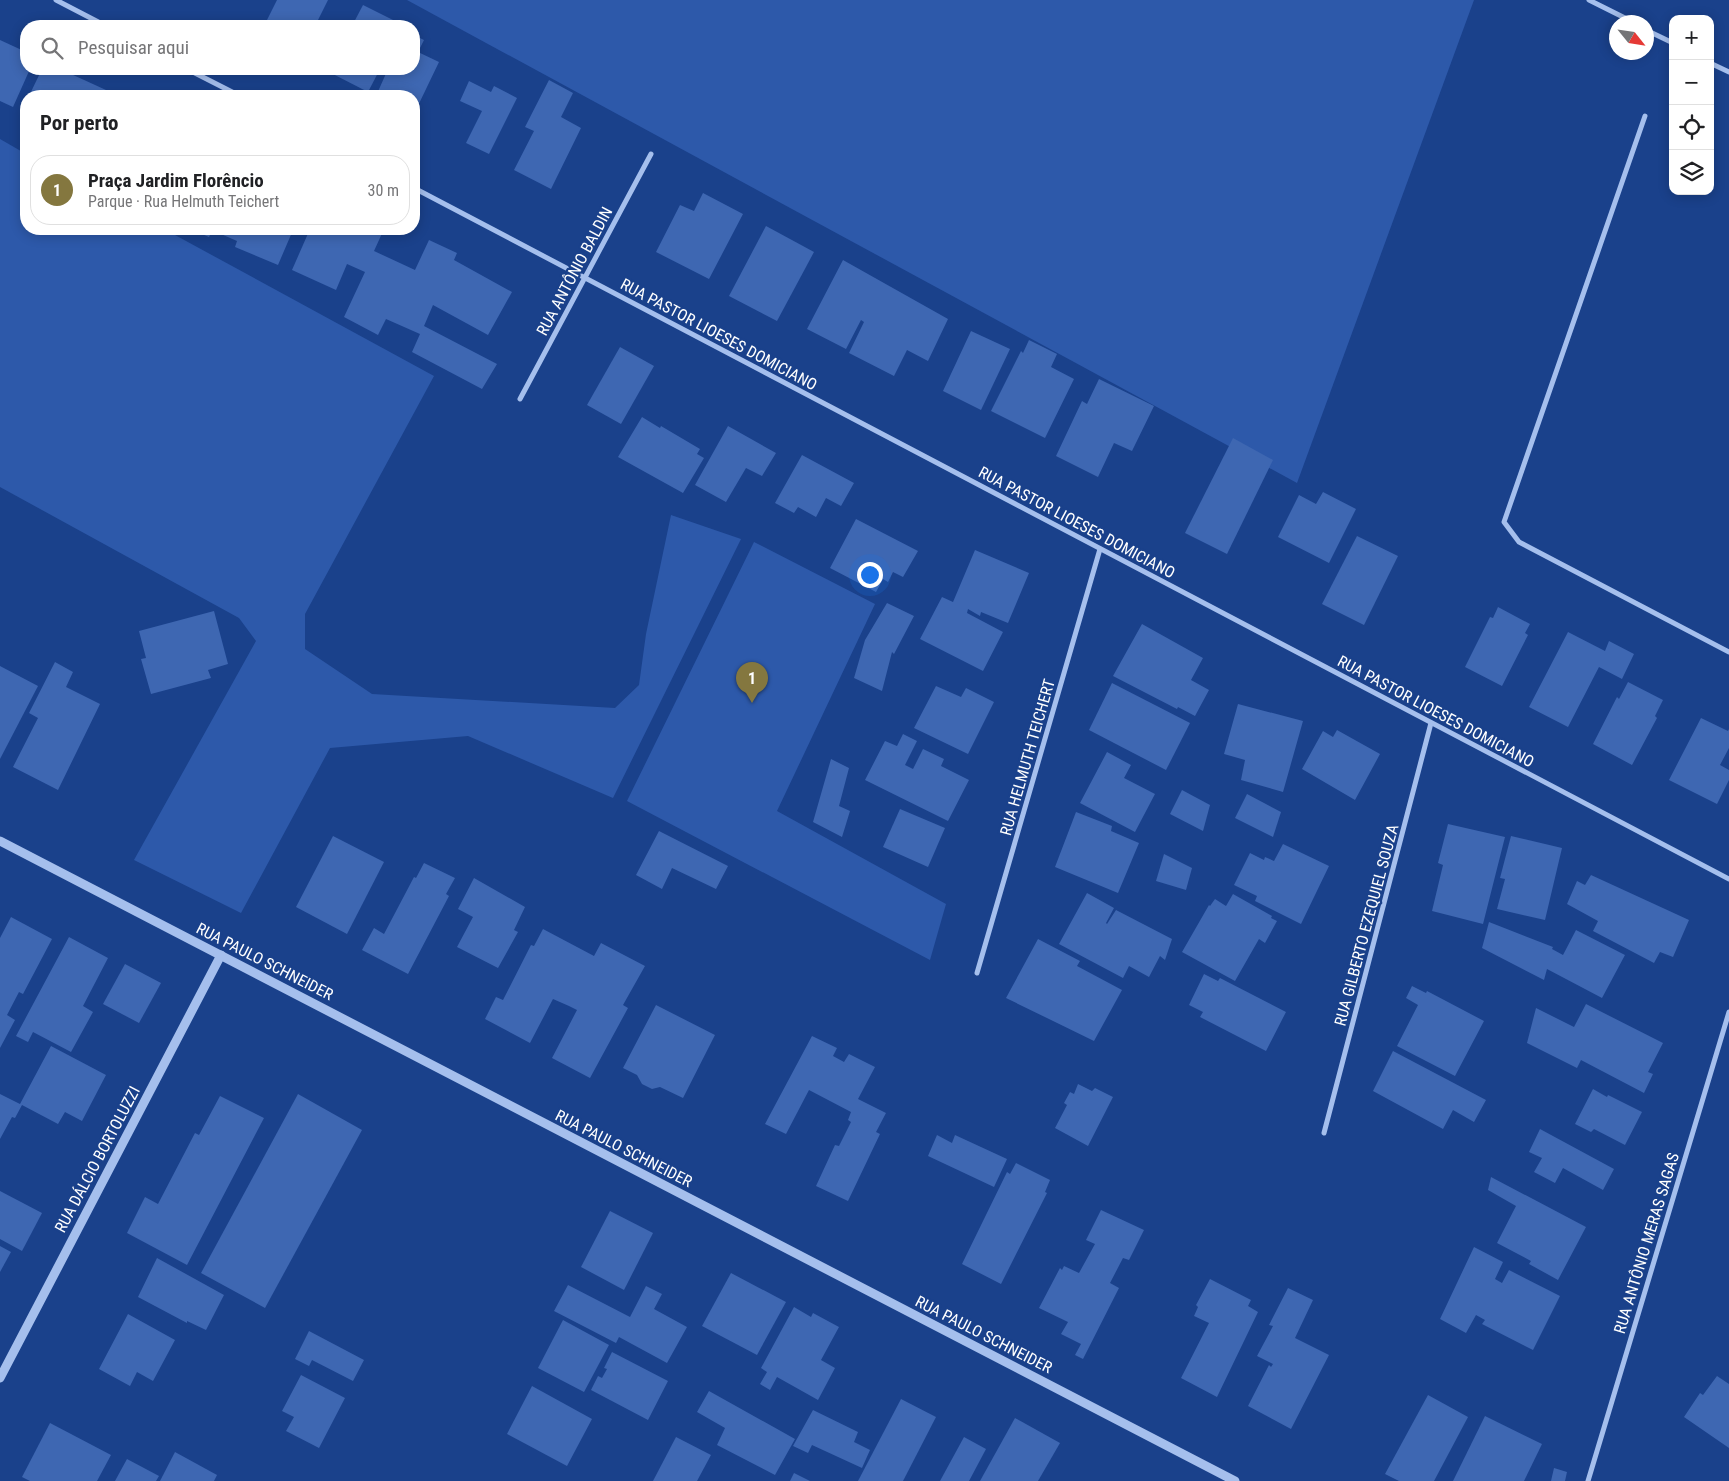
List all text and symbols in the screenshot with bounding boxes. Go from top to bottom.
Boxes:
north arrow [1609,15,1654,60]
map controls [1669,15,1714,195]
button: + [1669,15,1714,60]
search box [20,20,420,75]
icon: search [38,34,66,62]
text: Pesquisar aqui [78,36,189,59]
button: − [1669,60,1714,105]
button: locate [1669,105,1714,150]
text: Por perto [40,111,119,135]
button: layers [1669,150,1714,195]
text: Praça Jardim Florêncio [88,169,264,192]
text: 1 [53,181,61,200]
text: 30 m [367,181,399,200]
text: Parque · Rua Helmuth Teichert [88,192,279,211]
street label: RUA ANTÔNIO BALDIN [532,203,616,339]
street label: RUA PASTOR LIOESES DOMICIANO [617,275,820,394]
street label: RUA PASTOR LIOESES DOMICIANO [975,463,1178,582]
your location [857,562,883,588]
street label: RUA PASTOR LIOESES DOMICIANO [1334,652,1537,771]
pin: 1 [736,662,768,703]
street label: RUA HELMUTH TEICHERT [996,677,1059,838]
street label: RUA GILBERTO EZEQUIEL SOUZA [1330,822,1403,1028]
street label: RUA PAULO SCHNEIDER [193,919,337,1004]
street label: RUA DÁLCIO BORTOLUZZI [51,1083,144,1236]
street label: RUA PAULO SCHNEIDER [552,1106,696,1191]
street label: RUA ANTÔNIO MERAS SAGAS [1609,1150,1683,1336]
street label: RUA PAULO SCHNEIDER [912,1292,1056,1377]

